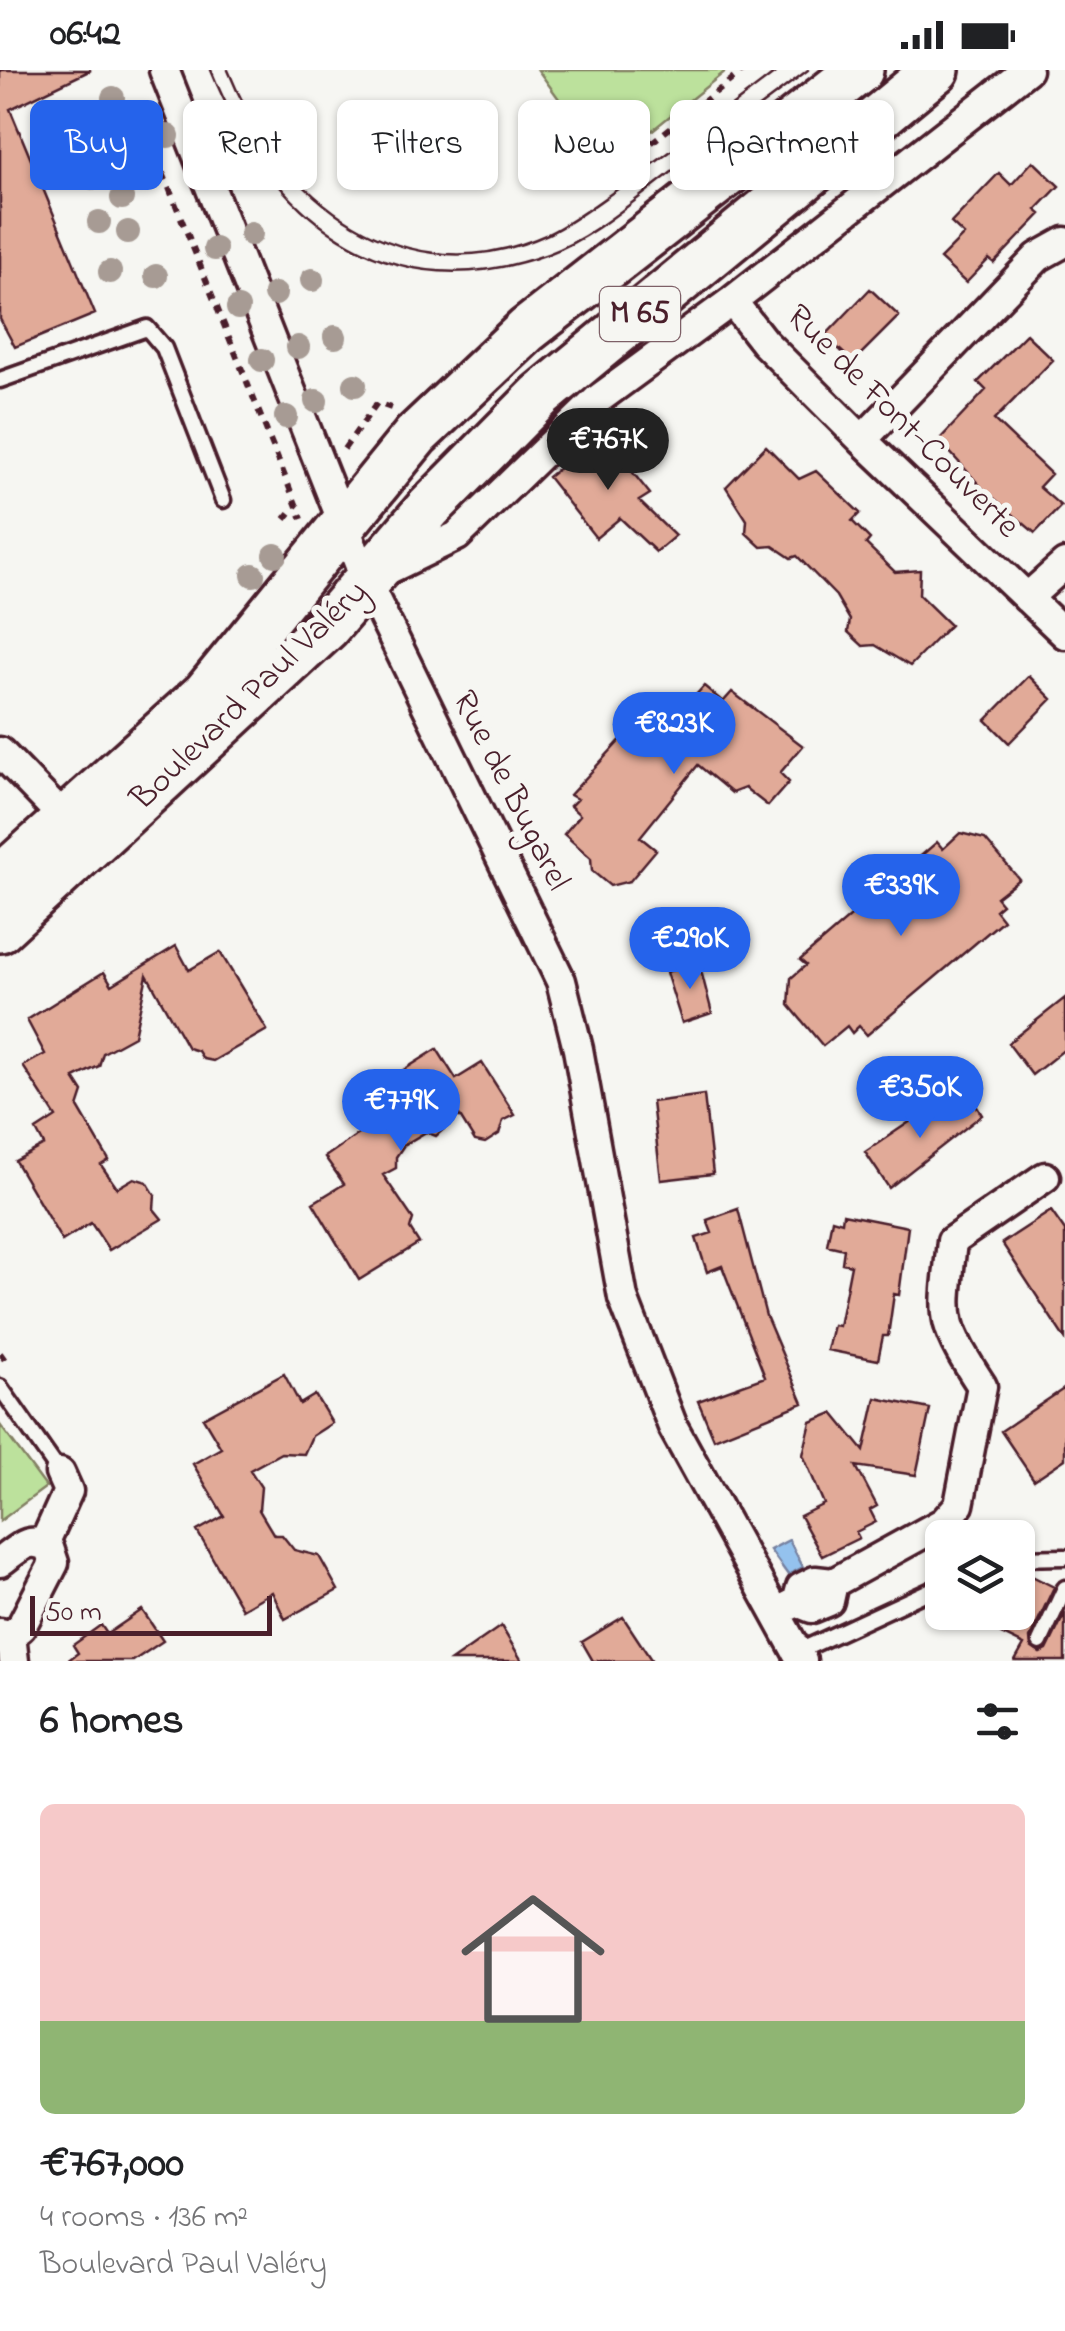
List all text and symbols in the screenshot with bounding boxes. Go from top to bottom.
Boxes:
text: 06:42 [50,7,121,63]
chip: Buy [30,100,163,190]
chip: Rent [183,100,317,190]
chip: Filters [337,100,498,190]
chip: New [518,100,650,190]
chip: Apartment [670,100,894,190]
road number: M 65 [600,287,680,341]
street label: Rue de Font-Couverte [773,293,1031,551]
pin: €767K [538,408,678,493]
text: €767K [569,417,647,464]
street label: Boulevard Paul Valéry [119,569,381,824]
street label: Rue de Bugarel [438,682,582,900]
pin: €823K [604,692,744,777]
text: €823K [635,701,713,748]
pin: €339K [831,854,971,939]
text: €339K [864,863,938,910]
pin: €290K [620,907,760,992]
text: €290K [651,916,729,963]
pin: €350K [850,1056,990,1141]
text: €350K [878,1065,962,1112]
pin: €779K [331,1069,471,1154]
text: €779K [364,1078,438,1125]
map controls [925,1520,1035,1630]
button: layers [925,1520,1035,1630]
scale bar [30,1591,272,1636]
text: 50 m [45,1593,102,1634]
text: 6 homes [40,1691,184,1752]
icon: filters [970,1694,1025,1749]
icon: home [443,1869,623,2049]
text: €767,000 [40,2134,184,2195]
text: 4 rooms · 136 m² [40,2195,248,2242]
text: Boulevard Paul Valéry [40,2242,327,2289]

